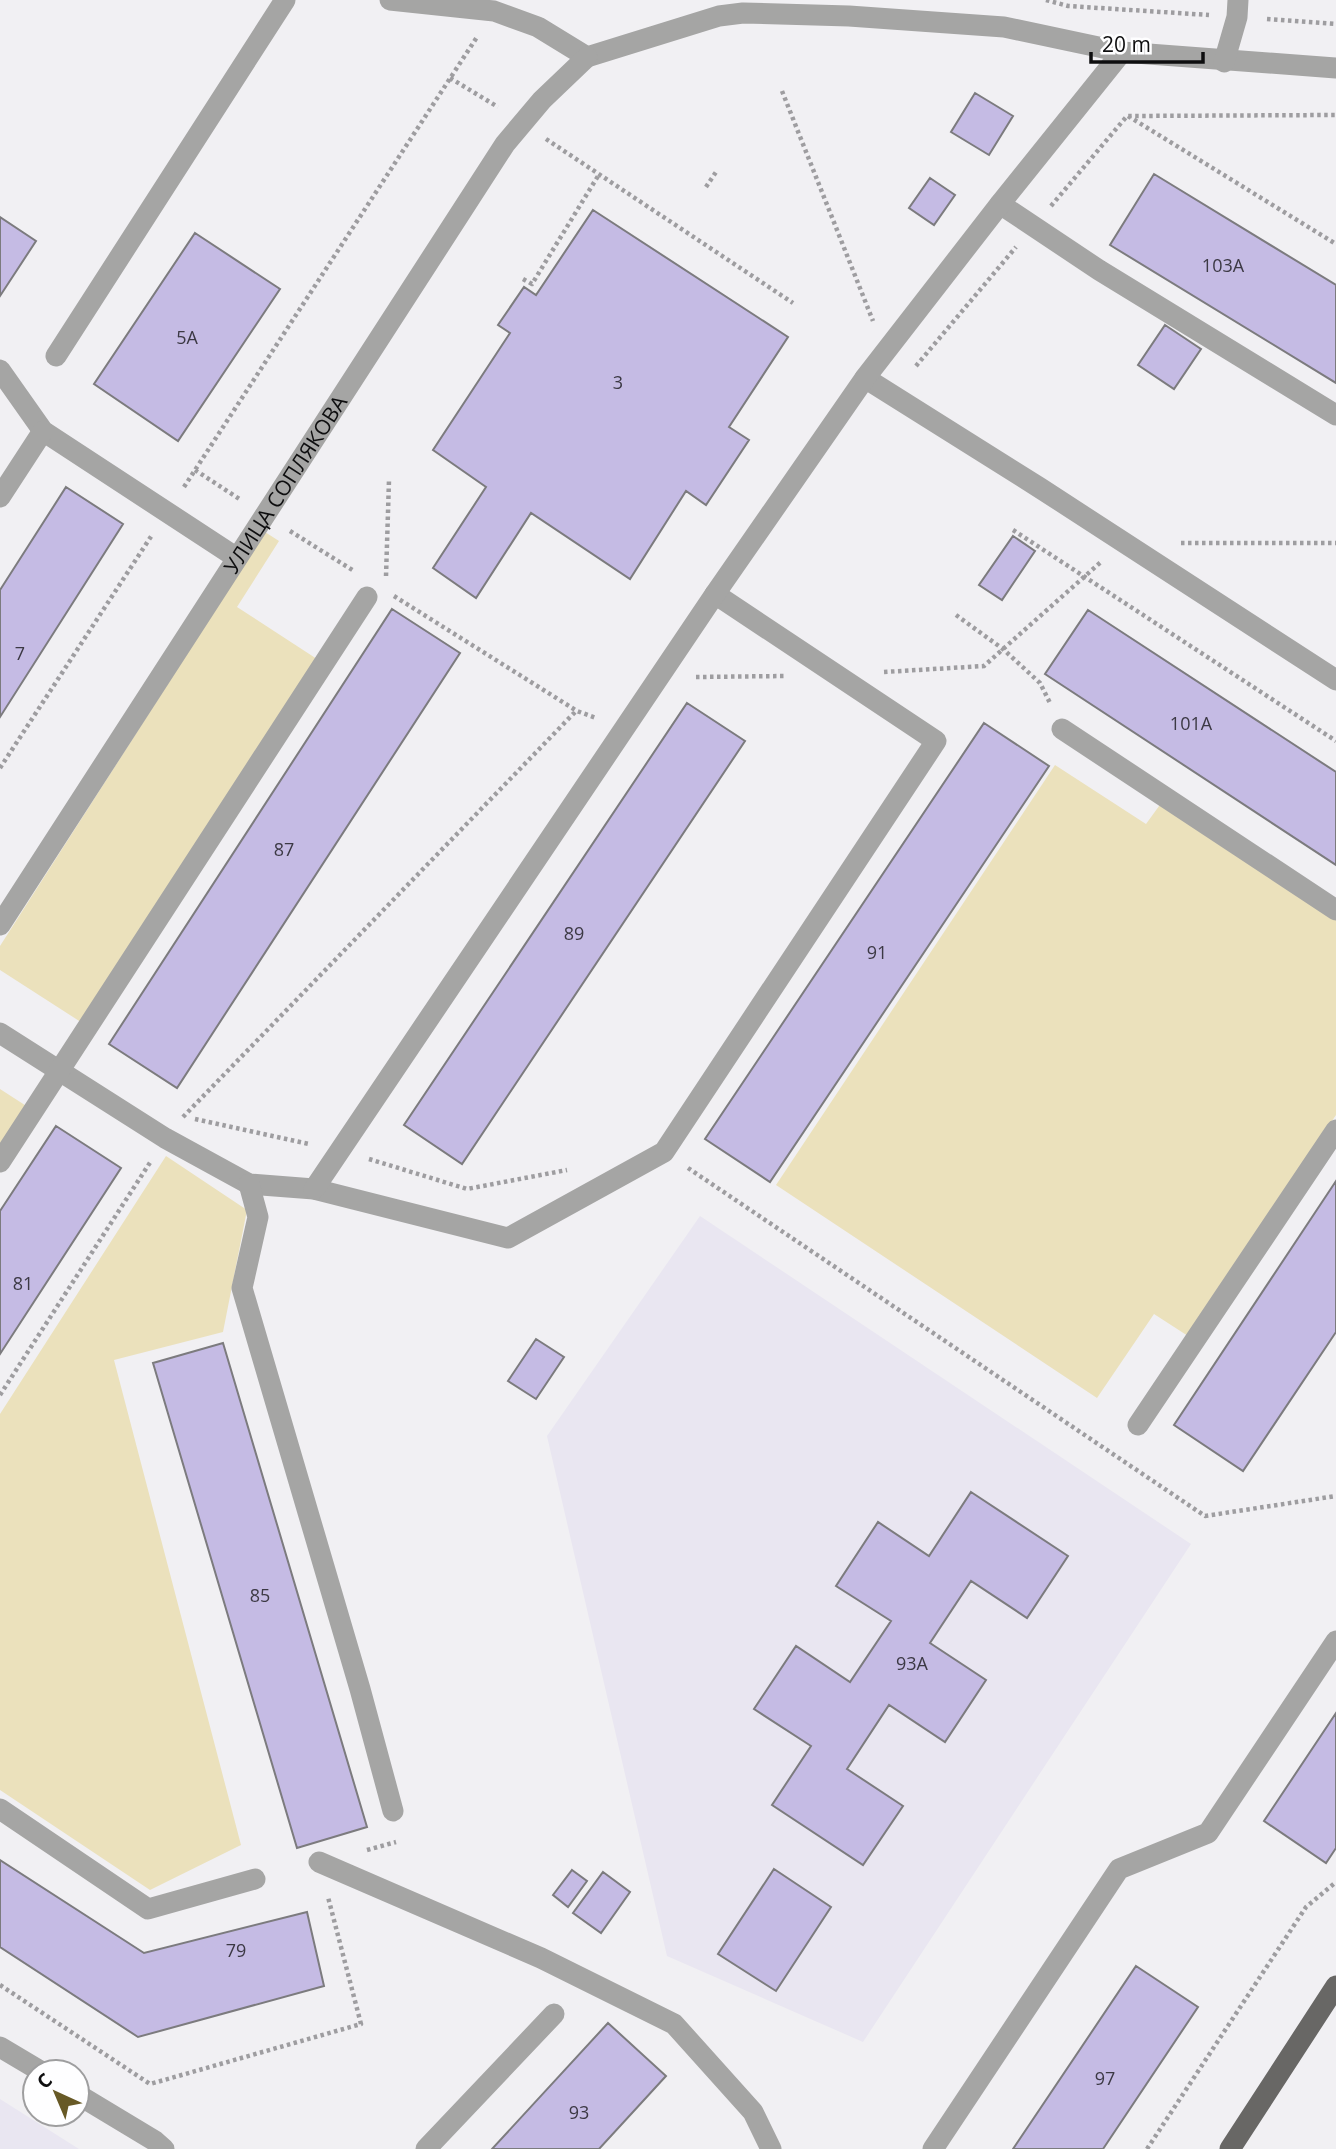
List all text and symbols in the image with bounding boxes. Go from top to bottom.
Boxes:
scale bar [1091,21,1203,65]
text: 20 m [1102,30,1151,58]
house number: 103А [1202,253,1245,277]
house number: 5А [176,325,198,349]
house number: 3 [613,370,623,394]
street label: УЛИЦА СОПЛЯКОВА [217,389,353,579]
house number: 7 [15,641,25,665]
house number: 101А [1170,711,1213,735]
house number: 87 [274,837,294,861]
house number: 89 [564,921,584,945]
house number: 91 [867,940,887,964]
house number: 81 [13,1271,33,1295]
house number: 85 [250,1583,270,1607]
house number: 93А [896,1651,929,1675]
house number: 79 [226,1938,246,1962]
north arrow [21,2058,91,2128]
house number: 97 [1095,2066,1115,2090]
text: С [31,2067,58,2094]
house number: 93 [569,2100,589,2124]

